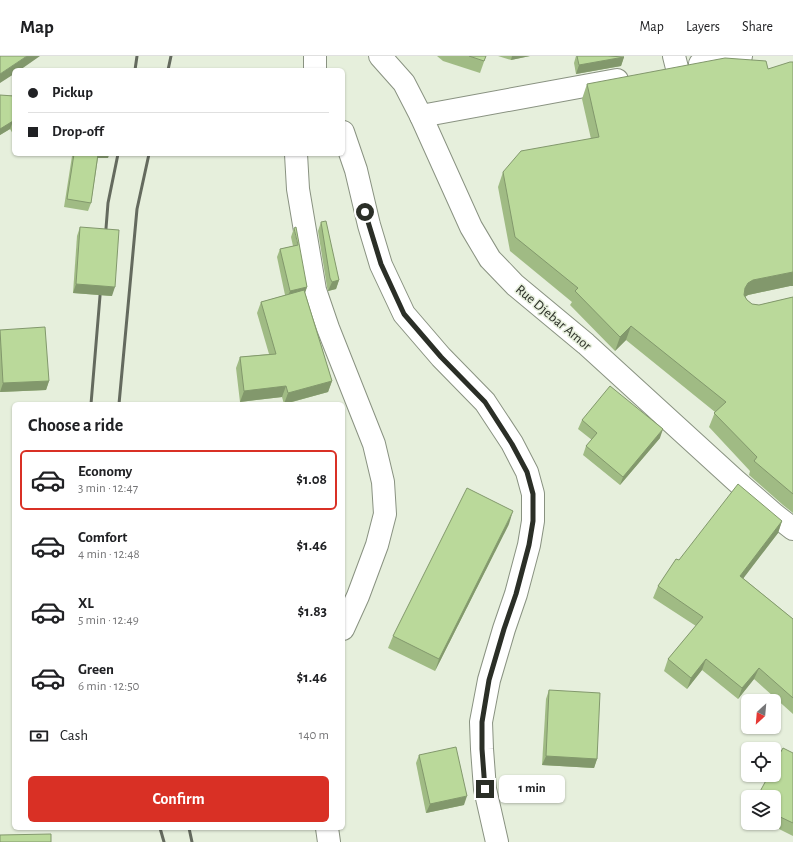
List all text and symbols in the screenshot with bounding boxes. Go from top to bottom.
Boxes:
text: Map [20,18,54,37]
text: Map [639,20,664,34]
text: Layers [686,20,720,34]
text: Share [742,20,773,34]
text: Pickup [52,85,93,100]
text: Drop-off [52,124,104,139]
route start [356,203,374,221]
street label: Rue Djebar Amor [513,282,594,354]
text: Choose a ride [28,417,123,435]
icon: car [30,462,66,498]
text: Economy [78,464,132,479]
text: $1.08 [296,472,327,487]
text: 3 min · 12:47 [78,482,138,495]
icon: car [30,528,66,564]
text: Comfort [78,530,127,545]
text: $1.46 [297,538,327,553]
text: 4 min · 12:48 [78,548,140,561]
icon: car [30,594,66,630]
text: XL [78,596,94,611]
text: $1.83 [298,604,327,619]
text: 5 min · 12:49 [78,614,139,627]
icon: car [30,660,66,696]
text: Green [78,662,114,677]
text: $1.46 [297,670,327,685]
text: 6 min · 12:50 [78,680,139,693]
north arrow [741,694,781,734]
map controls [741,694,781,830]
icon: cash [28,725,50,747]
text: Cash [60,728,88,743]
text: 140 m [299,729,329,742]
button: locate [741,742,781,782]
callout: 1 min [499,775,565,803]
button: Confirm [28,776,329,822]
route end [476,780,494,798]
text: 1 min [518,782,546,795]
button: layers [741,790,781,830]

